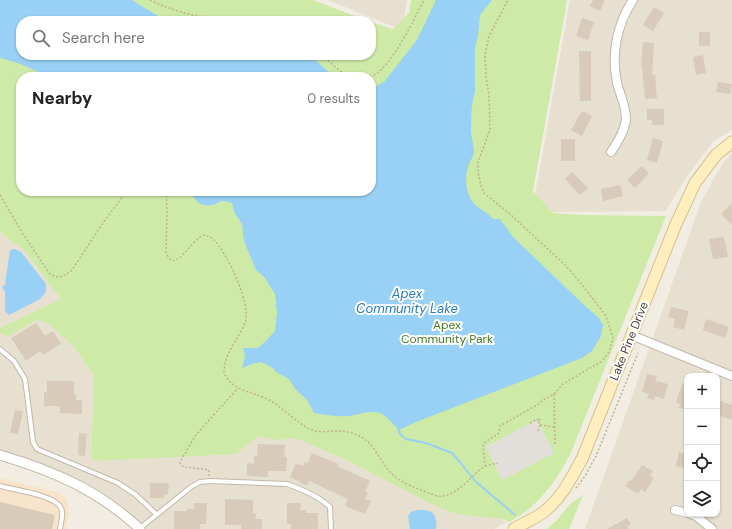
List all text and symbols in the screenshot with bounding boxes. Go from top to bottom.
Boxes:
search box [16,16,376,60]
icon: search [30,27,52,49]
text: Search here [62,28,145,48]
text: Nearby [32,87,92,109]
text: 0 results [307,90,360,107]
water label: Apex Community Lake [356,285,458,317]
street label: Lake Pine Drive [606,299,652,383]
park label: Apex Community Park [401,317,493,347]
map controls [684,373,720,517]
button: + [684,373,720,409]
button: − [684,409,720,445]
button: locate [684,445,720,481]
button: layers [684,481,720,517]

